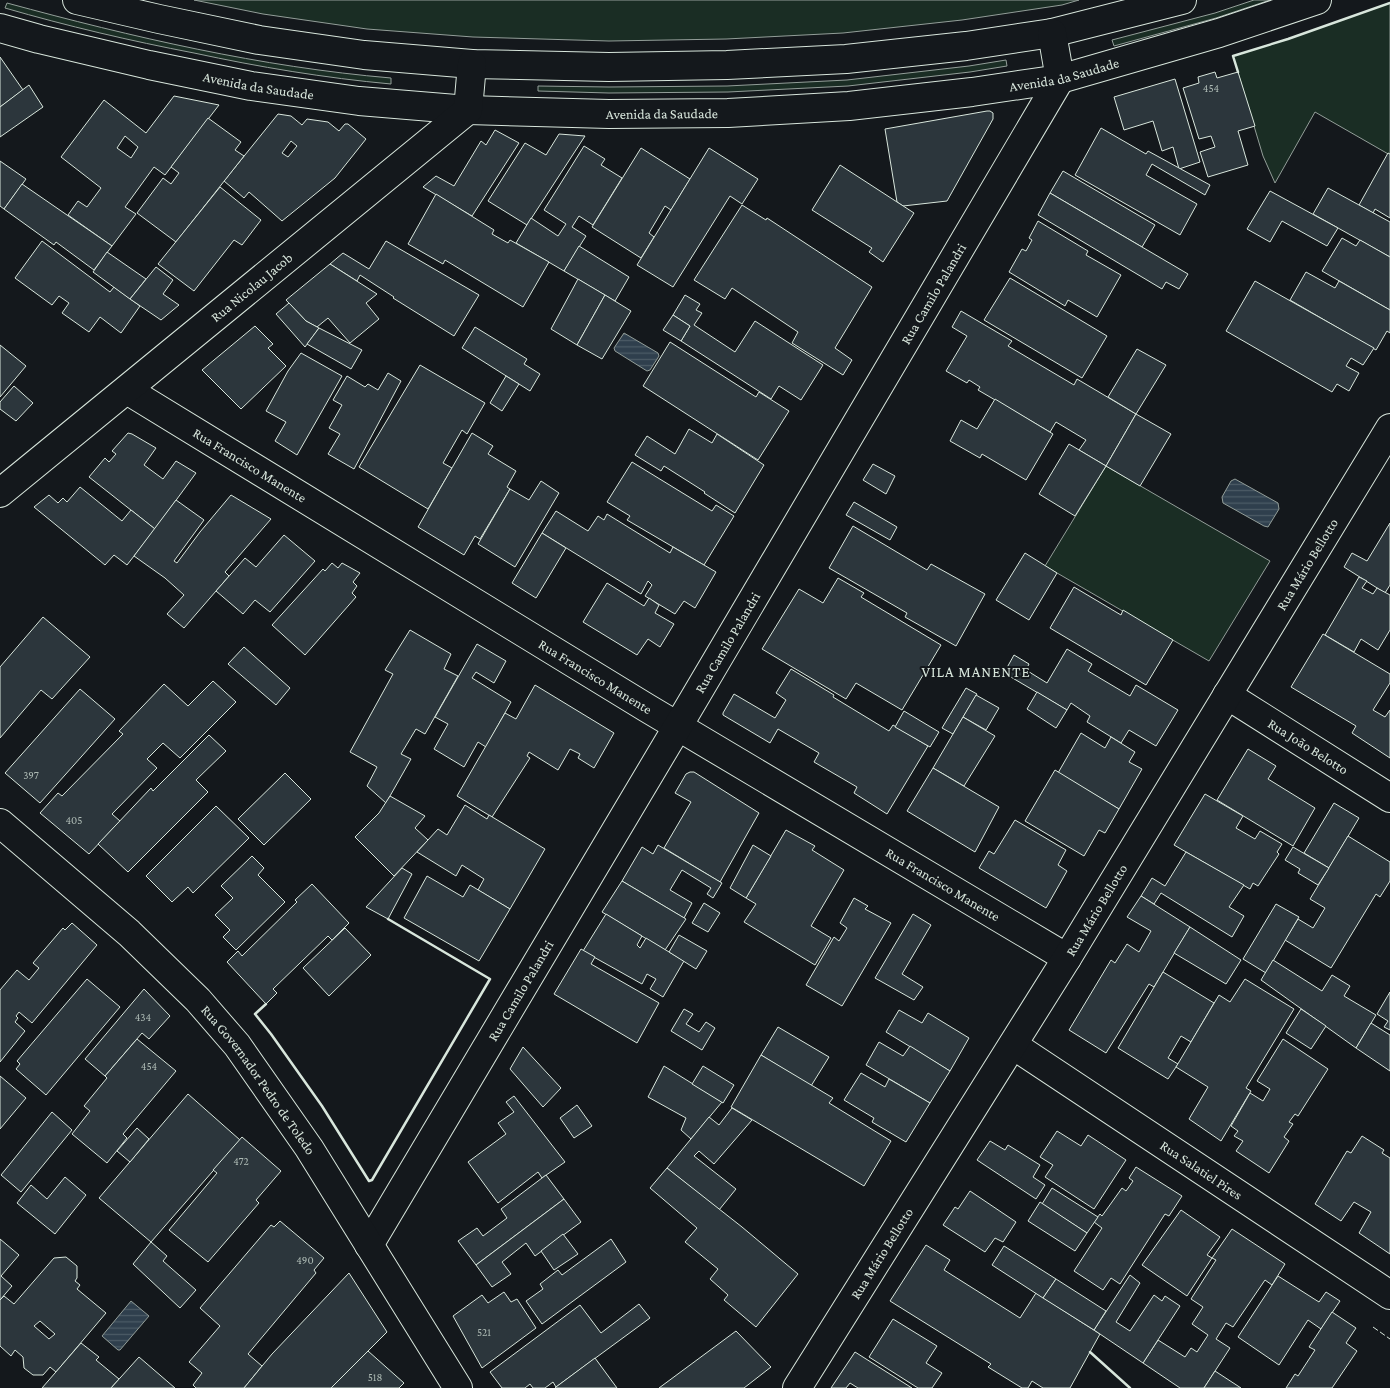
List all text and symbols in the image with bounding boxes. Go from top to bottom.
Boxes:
street label: Avenida da Saudade [1008,54,1121,94]
street label: Avenida da Saudade [202,68,315,103]
house number: 454 [1203,82,1220,94]
street label: Avenida da Saudade [606,105,718,122]
street label: Rua Camilo Palandri [897,240,969,347]
street label: Rua Nicolau Jacob [208,249,295,325]
street label: Rua Francisco Manente [190,424,309,506]
street label: Rua Mário Bellotto [1273,515,1341,613]
street label: Rua Camilo Palandri [691,589,763,696]
street label: Rua Francisco Manente [536,636,655,717]
district label: VILA MANENTE [921,664,1031,680]
street label: Rua João Belotto [1265,715,1351,778]
house number: 397 [23,769,39,781]
house number: 405 [65,814,83,826]
street label: Rua Francisco Manente [883,844,1003,924]
street label: Rua Mário Bellotto [1062,861,1130,959]
street label: Rua Camilo Palandri [484,937,557,1044]
street label: Rua Governador Pedro de Toledo [198,1002,319,1158]
house number: 434 [135,1011,152,1023]
house number: 454 [141,1060,158,1072]
street label: Rua Salatiel Pires [1157,1137,1245,1203]
house number: 472 [233,1155,249,1167]
street label: Rua Mário Bellotto [847,1205,916,1302]
house number: 490 [296,1254,314,1266]
house number: 521 [477,1326,491,1338]
house number: 518 [368,1371,382,1383]

